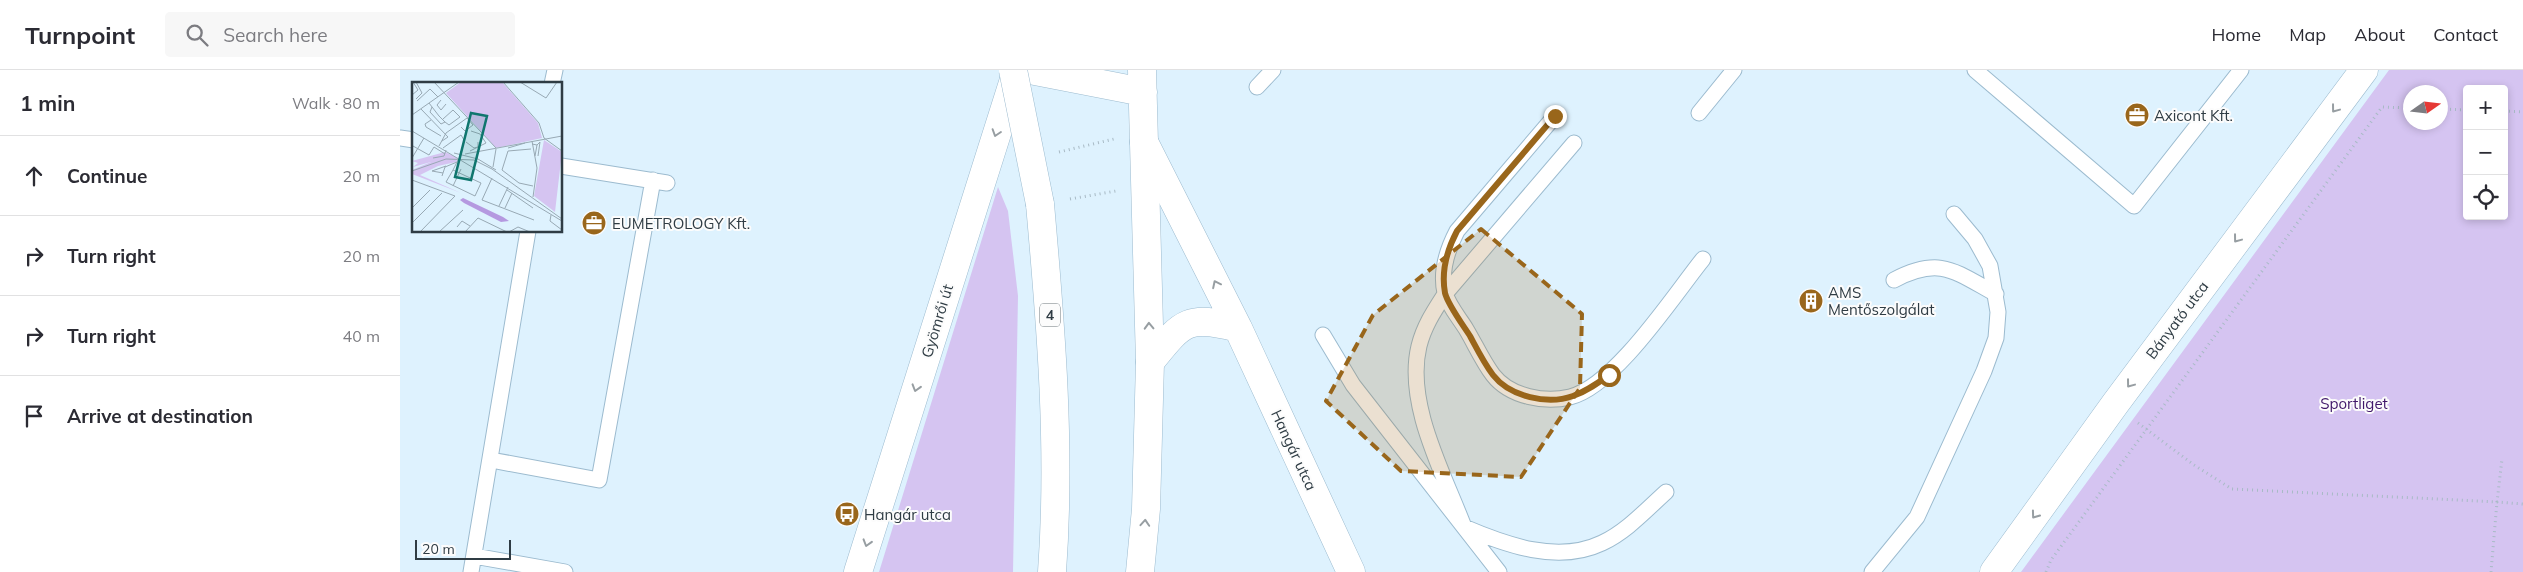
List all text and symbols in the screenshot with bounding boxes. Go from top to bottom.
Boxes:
search box [165,12,515,57]
text: Turnpoint [25,20,135,50]
icon: search [183,21,211,49]
text: Search here [223,23,328,47]
text: Home [2211,23,2261,46]
text: Map [2289,23,2326,46]
text: About [2354,23,2405,46]
text: Contact [2433,23,2498,46]
inset map [412,82,562,232]
north arrow [2403,85,2448,130]
map controls [2463,85,2508,220]
button: + [2463,85,2508,130]
text: 1 min [20,90,75,116]
text: Walk · 80 m [292,93,380,113]
office icon: Axicont Kft. [2124,102,2150,128]
one-way arrow [2332,103,2340,112]
route end [1544,105,1567,128]
place label: Axicont Kft. [2154,106,2233,125]
one-way arrow [992,128,1002,137]
button: − [2463,130,2508,175]
icon: ahead [20,162,48,190]
text: Continue [67,164,147,188]
text: 20 m [343,166,380,186]
button: locate [2463,175,2508,220]
office icon: EUMETROLOGY Kft. [581,210,607,236]
place label: EUMETROLOGY Kft. [612,214,750,233]
one-way arrow [2235,233,2243,242]
icon: right [20,242,48,270]
text: Turn right [67,244,156,268]
text: 20 m [343,246,380,266]
street label: Bányató utca [2142,277,2212,363]
one-way arrow [1212,280,1222,289]
street label: Gyömrői út [917,282,957,360]
place label: AMS Mentőszolgálat [1828,283,1935,319]
building icon: AMS Mentőszolgálat [1798,288,1824,314]
road number: 4 [1040,304,1060,326]
icon: right [20,322,48,350]
one-way arrow [1144,322,1154,330]
text: Turn right [67,324,156,348]
text: 40 m [343,326,380,346]
route start [1598,364,1621,387]
one-way arrow [2127,378,2136,388]
one-way arrow [912,383,922,392]
park label: Sportliget [2320,394,2388,413]
icon: arrive [20,402,48,430]
text: Arrive at destination [67,404,253,428]
street label: Hangár utca [1267,407,1321,493]
bus stop icon: Hangár utca [834,501,860,527]
place label: Hangár utca [864,505,951,524]
one-way arrow [2032,510,2041,519]
one-way arrow [1140,519,1151,527]
scale bar [415,537,511,560]
one-way arrow [863,539,873,547]
text: 20 m [422,540,455,558]

